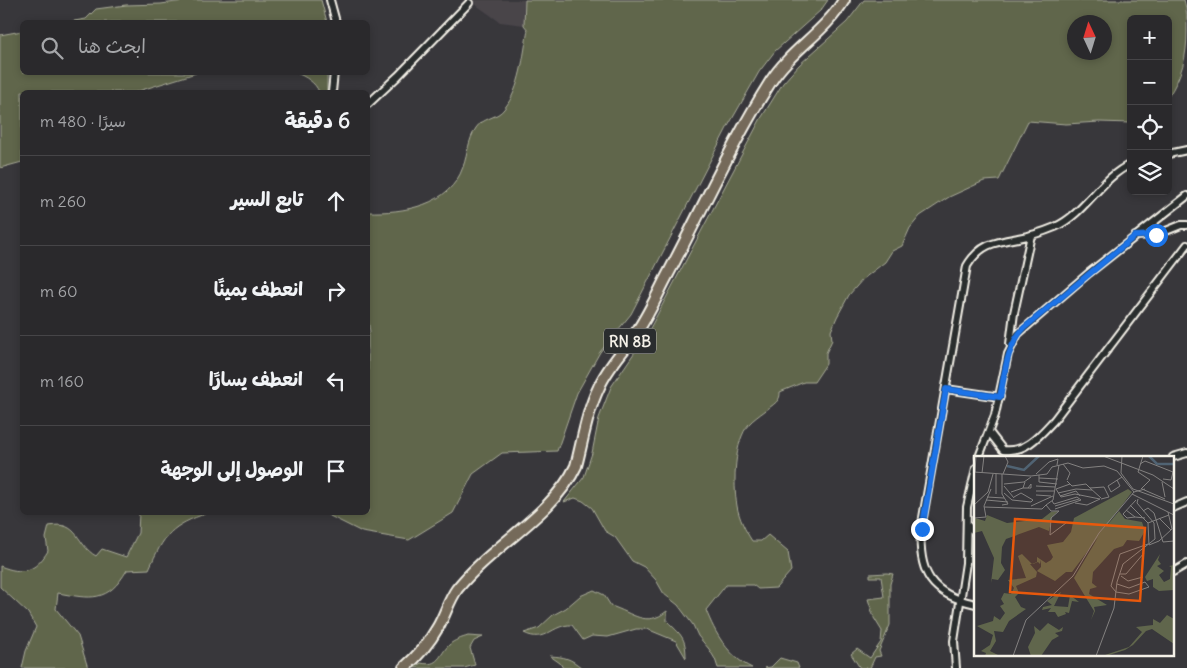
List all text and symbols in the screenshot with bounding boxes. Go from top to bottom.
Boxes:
north arrow [1067,15,1112,60]
map controls [1127,15,1172,195]
button: + [1127,15,1172,60]
search box [20,20,370,75]
icon: search [38,34,66,62]
text: ابحث هنا [78,34,146,58]
button: − [1127,60,1172,105]
button: locate [1127,105,1172,150]
text: 6 دقيقة [284,107,350,134]
text: سيرًا · 480 m [40,111,126,131]
button: layers [1127,150,1172,195]
text: تابع السير [231,187,303,211]
icon: ahead [322,187,350,215]
text: 260 m [40,191,86,211]
route start [1145,224,1168,247]
text: انعطف يمينًا [214,277,303,301]
icon: right [322,277,350,305]
text: 60 m [40,281,78,301]
road number: RN 8B [604,328,656,354]
text: انعطف يسارًا [209,367,303,391]
icon: left [322,367,350,395]
text: 160 m [40,371,84,391]
inset map [974,456,1174,656]
text: الوصول إلى الوجهة [160,457,303,481]
icon: arrive [322,457,350,485]
route end [911,518,934,541]

